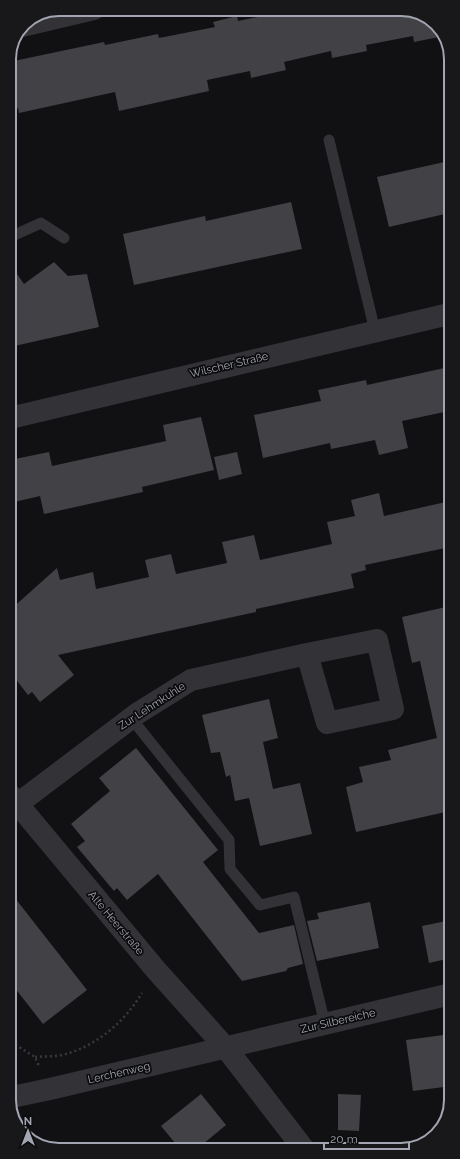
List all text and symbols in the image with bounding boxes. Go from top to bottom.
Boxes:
street label: Wilscher Straße [188,350,270,380]
street label: Zur Lehmkuhle [116,679,188,732]
street label: Alte Heerstraße [85,888,147,958]
street label: Zur Silbereiche [299,1006,377,1036]
street label: Lerchenweg [87,1060,151,1086]
north arrow [8,1111,48,1151]
text: N [24,1115,32,1128]
scale bar [324,1125,409,1151]
text: 20 m [330,1132,358,1146]

